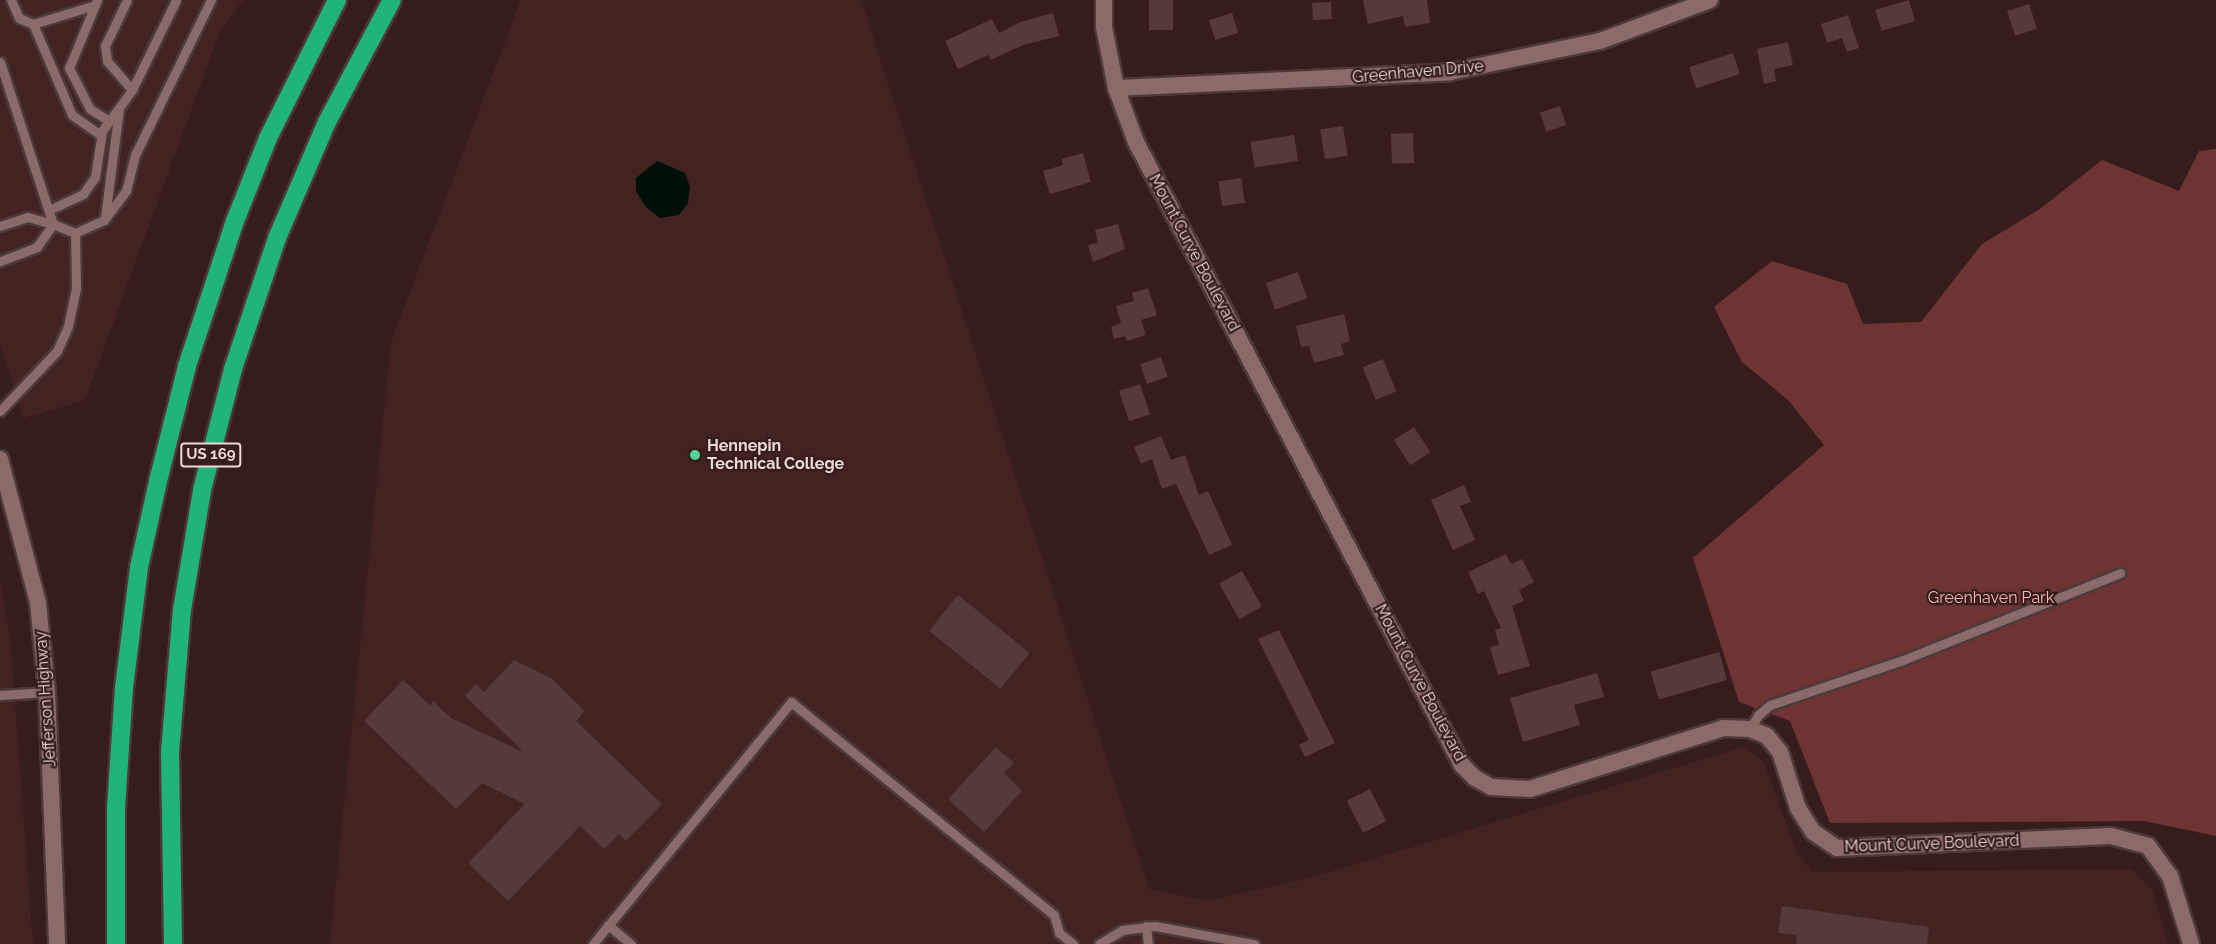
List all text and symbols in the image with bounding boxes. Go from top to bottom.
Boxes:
street label: Greenhaven Drive [1351,57,1485,87]
street label: Mount Curve Boulevard [1144,171,1244,335]
place label: Hennepin Technical College [707,436,845,474]
road number: US 169 [180,443,242,467]
marker: Hennepin Technical College [688,448,702,462]
park label: Greenhaven Park [1928,588,2054,608]
street label: Mount Curve Boulevard [1370,601,1470,765]
street label: Jefferson Highway [32,631,60,767]
street label: Mount Curve Boulevard [1844,831,2020,857]

